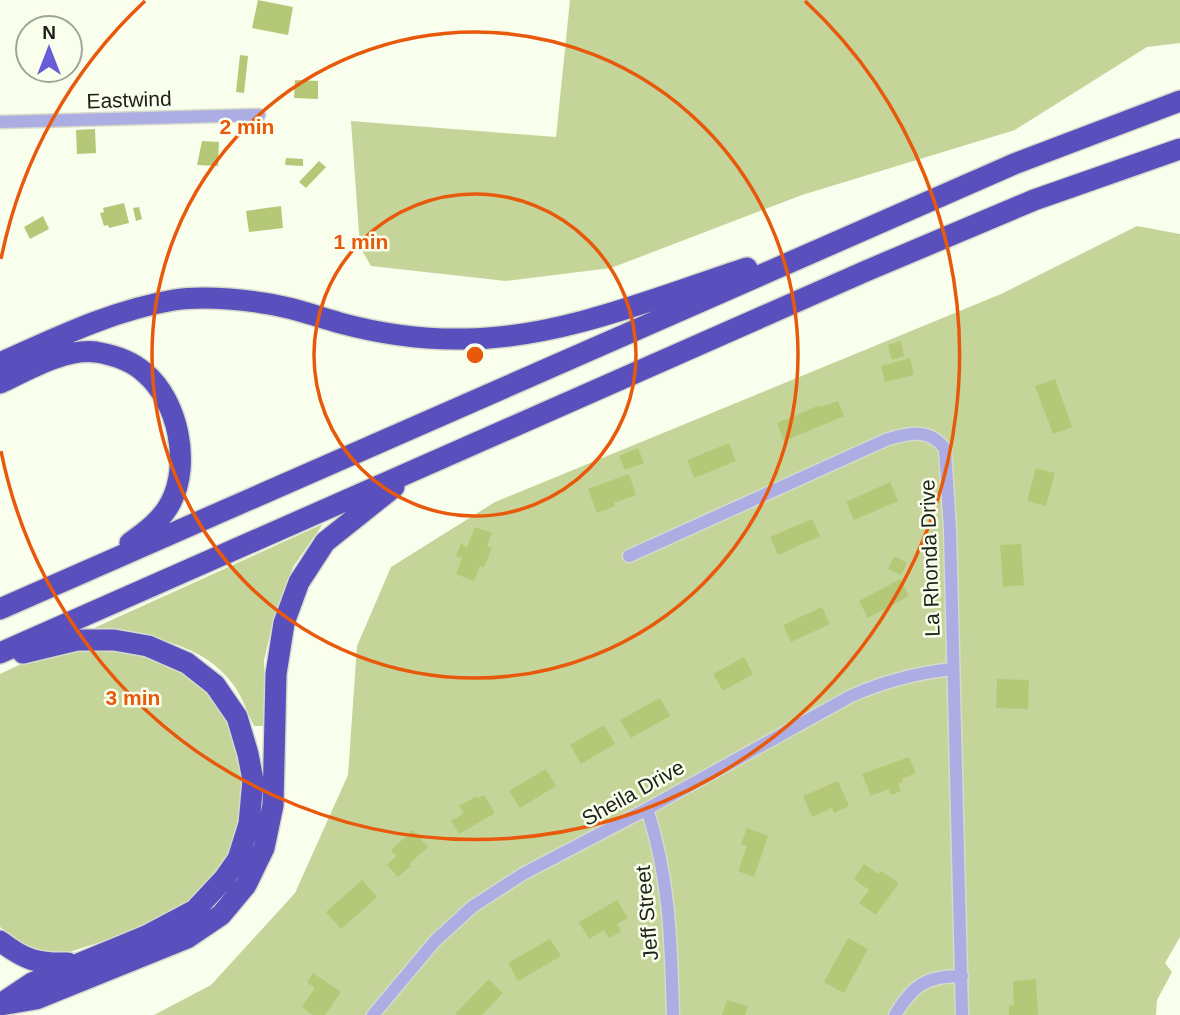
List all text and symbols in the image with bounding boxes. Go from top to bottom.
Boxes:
north arrow [14,14,84,84]
text: N [42,22,56,43]
street label: Eastwind [86,87,172,112]
text: 2 min [220,115,274,138]
text: 1 min [334,230,388,253]
centre of rings [463,343,487,367]
street label: La Rhonda Drive [915,479,944,637]
text: 3 min [106,686,160,709]
street label: Sheila Drive [578,755,688,830]
street label: Jeff Street [631,864,662,962]

